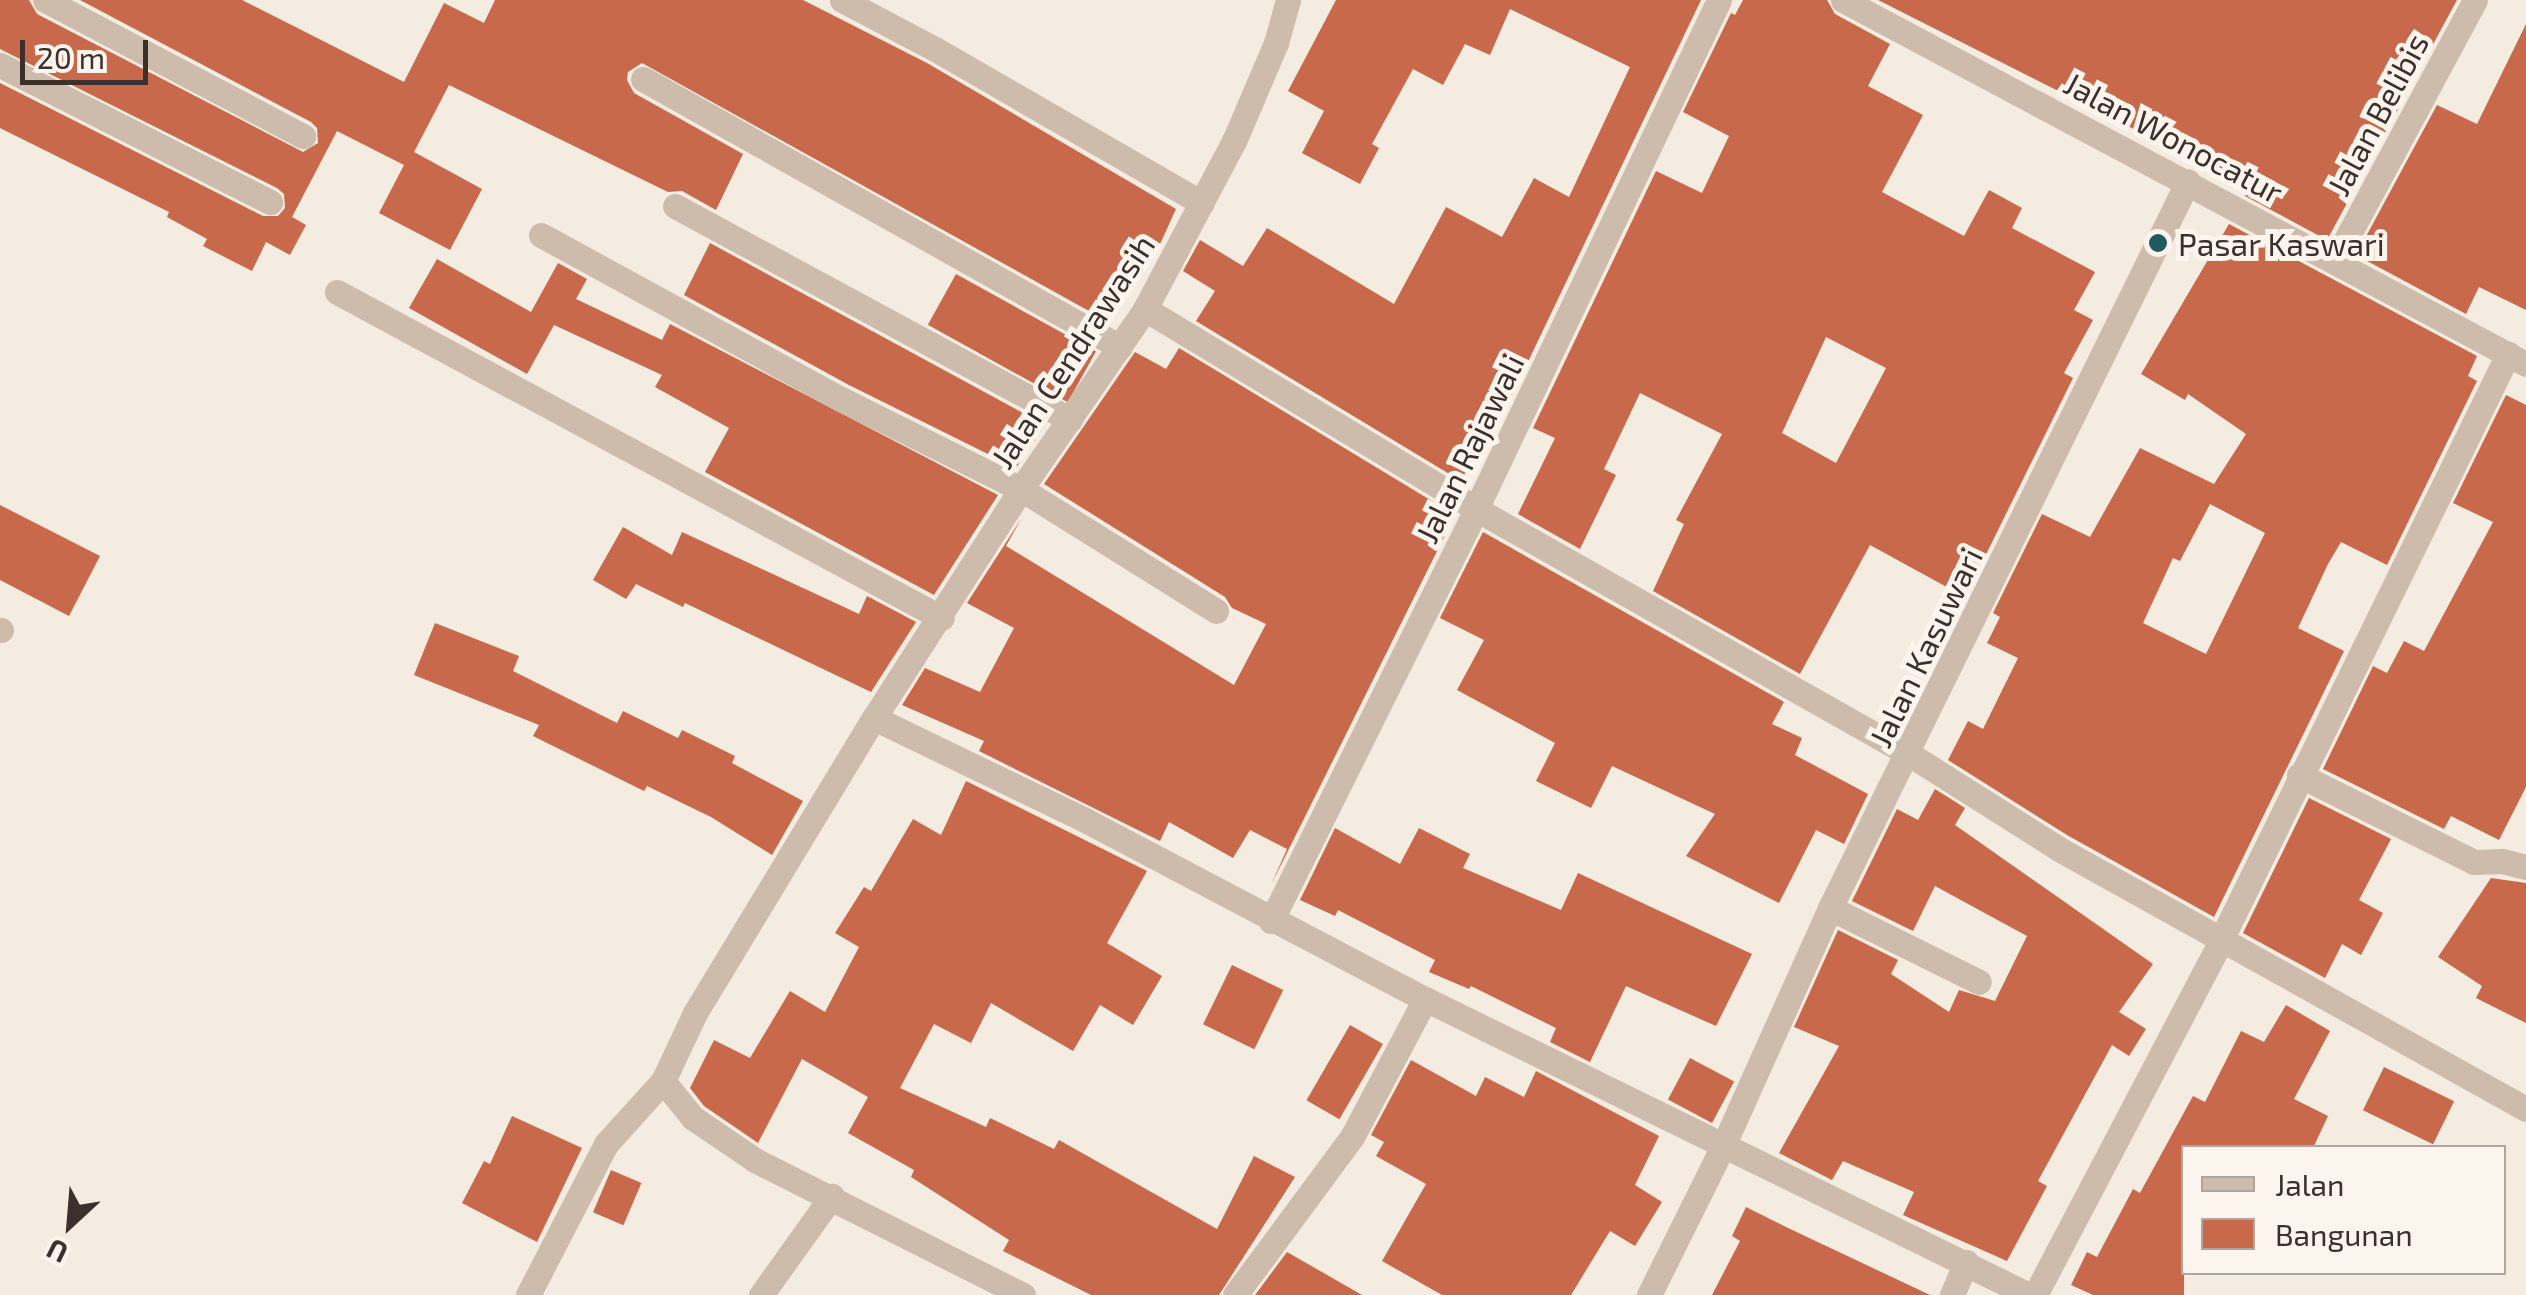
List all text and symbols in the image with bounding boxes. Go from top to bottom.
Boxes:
scale bar [25,20,152,82]
street label: Jalan Belibis [2318,26,2436,202]
text: 20 m [37,39,105,75]
street label: Jalan Wonocatur [2058,63,2290,211]
place label: Pasar Kaswari [2178,224,2385,262]
street label: Jalan Cendrawasih [982,227,1162,475]
marker: Pasar Kaswari [2147,232,2169,254]
street label: Jalan Rajawali [1407,347,1531,549]
street label: Jalan Kasuwari [1860,541,1990,753]
legend [2181,1145,2506,1275]
text: Jalan [2275,1166,2344,1202]
north arrow [20,1175,120,1275]
text: Bangunan [2275,1216,2413,1252]
text: U [41,1232,73,1271]

